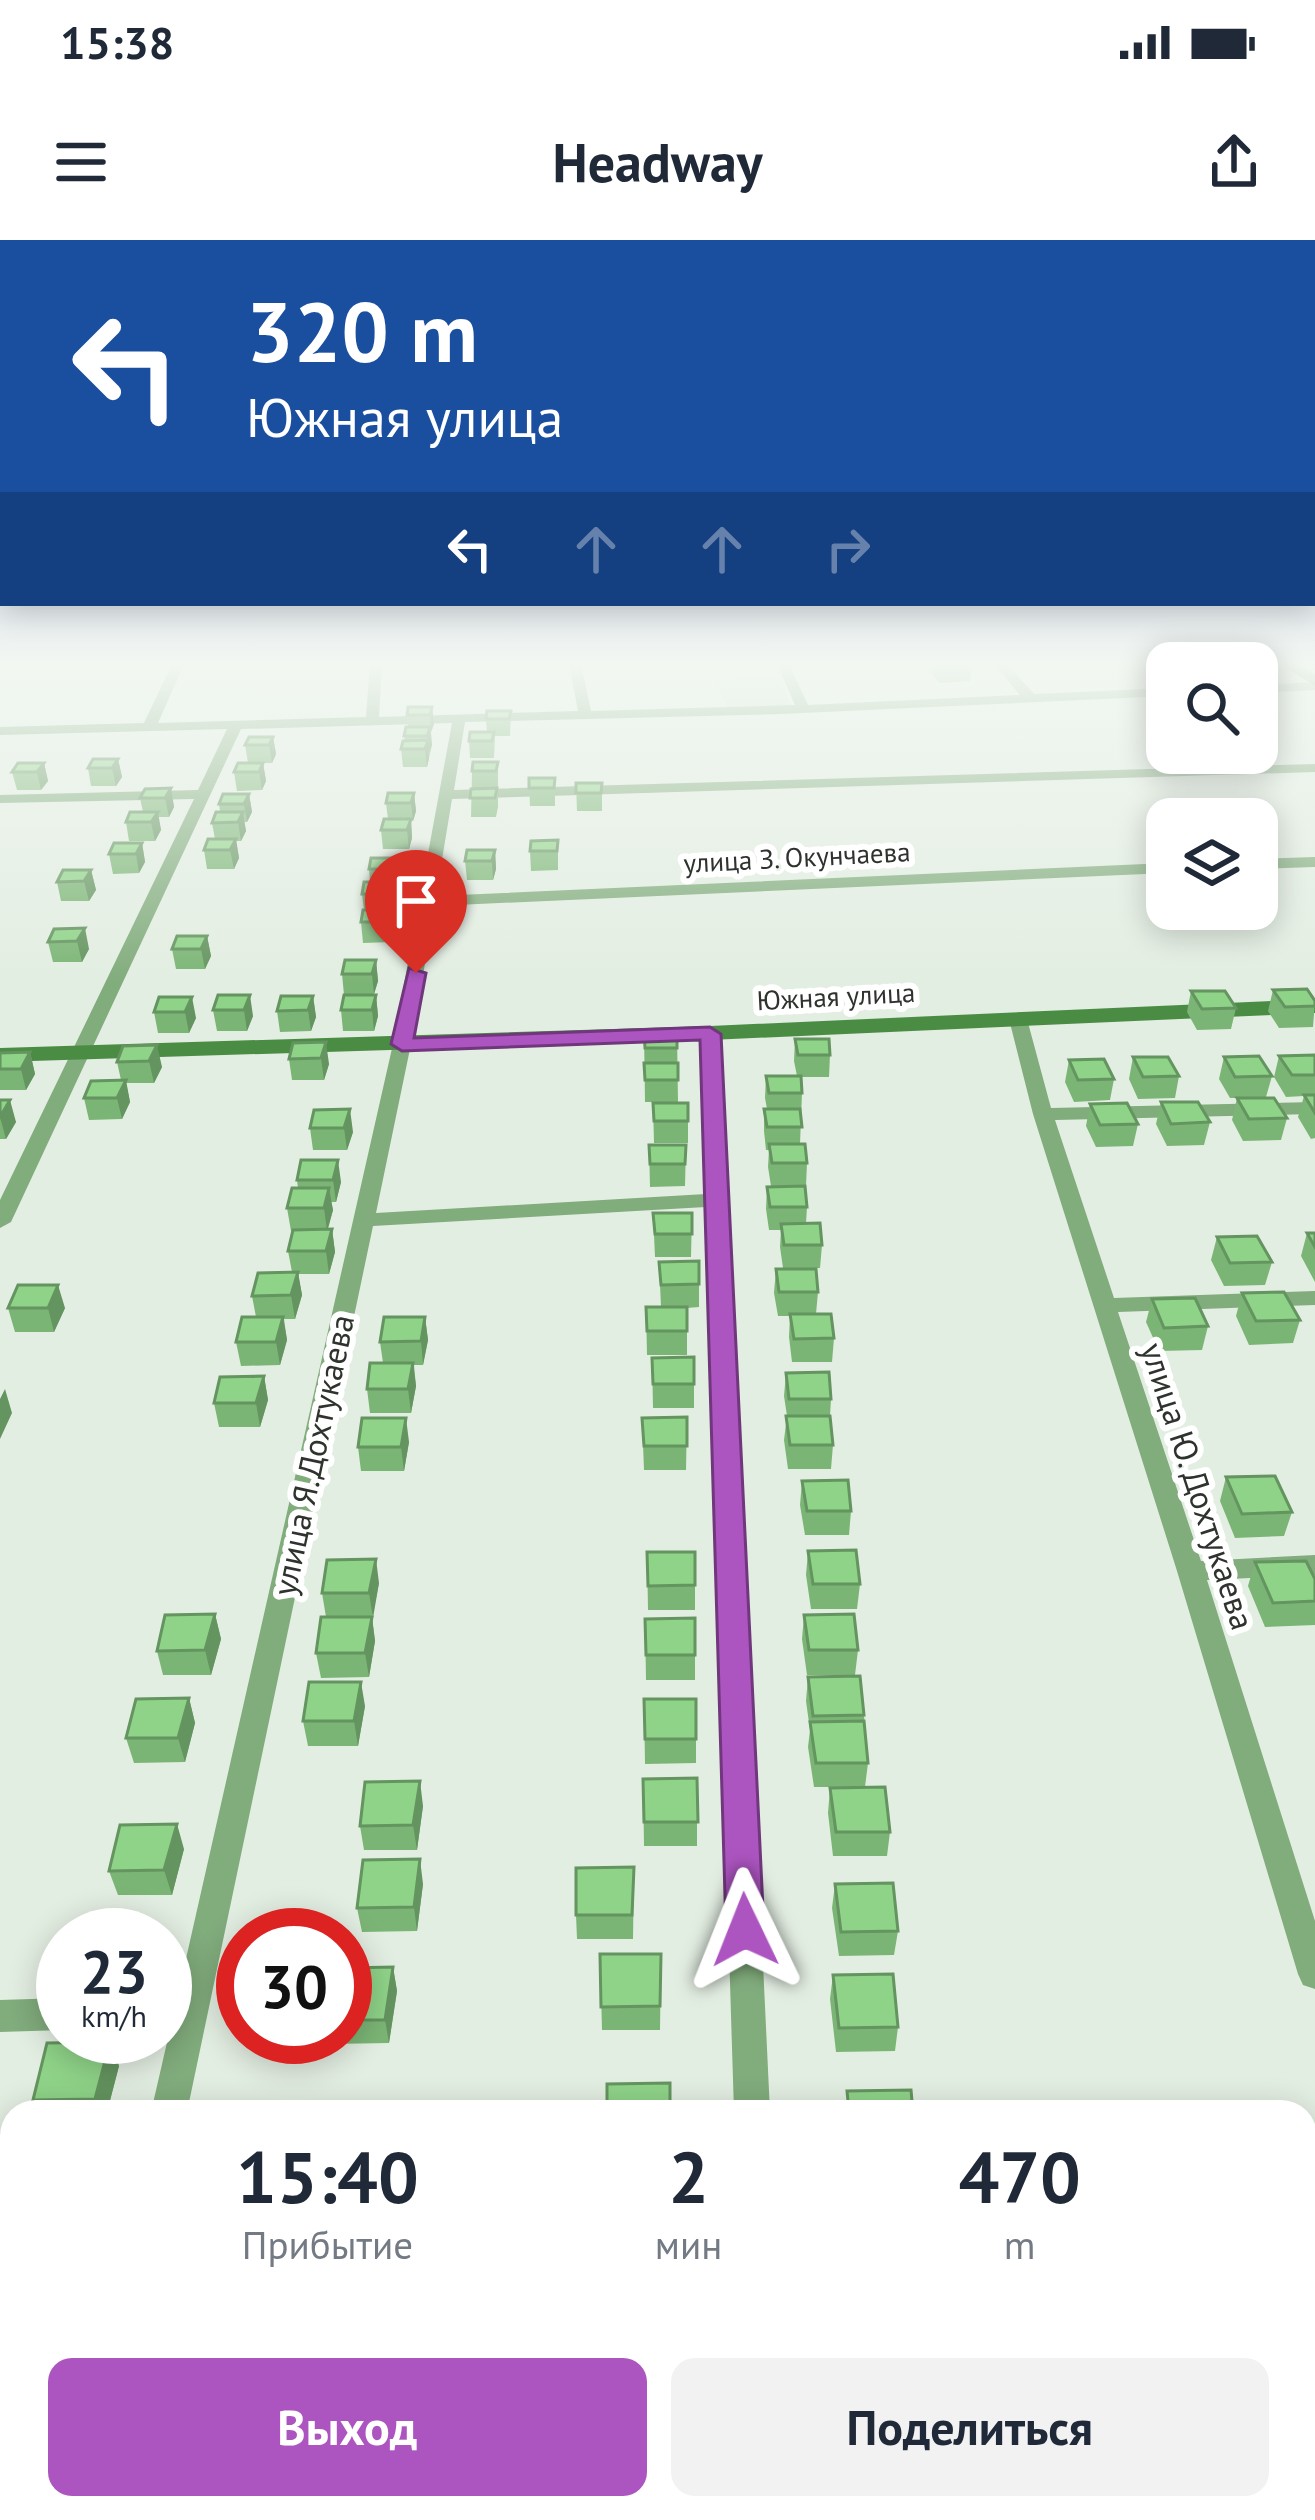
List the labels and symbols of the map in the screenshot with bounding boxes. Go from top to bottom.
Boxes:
street label: улица З. Окунчаева [683,834,911,880]
pin [365,850,467,973]
street label: Южная улица [756,975,916,1017]
street label: улица Я.Дохтукаева [262,1310,363,1599]
street label: улица Ю. Дохтукаева [1132,1337,1265,1635]
position arrow [682,1867,808,1993]
speed limit sign: 30 [216,1908,372,2064]

